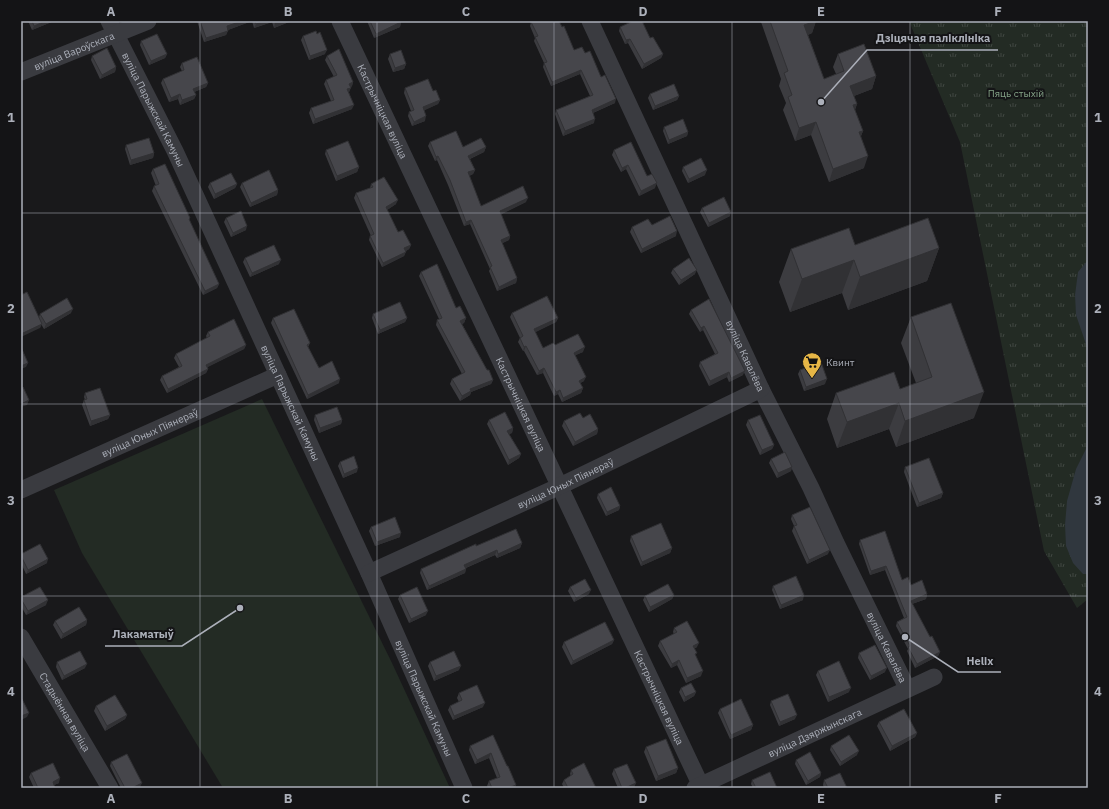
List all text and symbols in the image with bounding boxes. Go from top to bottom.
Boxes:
text: A [107,3,116,20]
text: B [284,3,293,20]
text: C [462,3,471,20]
text: D [638,3,648,20]
text: E [817,3,825,20]
text: F [994,3,1002,20]
callout: Дзіцячая паліклініка [867,27,998,50]
street label: вуліца Вароўскага [32,29,117,73]
text: Дзіцячая паліклініка [876,31,990,45]
street label: вуліца Парыжскай Камуны [119,50,187,169]
street label: Кастрычніцкая вуліца [354,62,410,162]
park label: Пяць стыхій [988,87,1044,100]
text: 1 [7,109,15,126]
text: 1 [1094,109,1102,126]
text: 2 [7,300,15,317]
text: 2 [1094,300,1102,317]
street label: вуліца Кавалёва [723,318,767,394]
street label: вуліца Парыжскай Камуны [258,343,323,463]
supermarket icon: Квинт [801,351,823,379]
street label: Кастрычніцкая вуліца [493,355,549,455]
place label: Квинт [826,356,855,369]
street label: вуліца Юных Піянераў [99,406,200,460]
street label: вуліца Юных Піянераў [515,455,616,512]
text: 3 [7,492,15,509]
text: 3 [1094,492,1102,509]
street label: вуліца Кавалёва [864,610,910,685]
callout: Лакаматыў [105,623,182,646]
text: Лакаматыў [112,627,174,641]
street label: вуліца Парыжскай Камуны [392,638,455,759]
street label: Кастрычніцкая вуліца [631,648,687,748]
callout: Helix [958,649,1001,672]
text: Helix [967,654,993,668]
street label: Стадыённая вуліца [36,670,93,755]
text: 4 [7,683,15,700]
text: 4 [1094,683,1102,700]
street label: вуліца Дзяржынскага [766,705,864,760]
text: A [107,790,116,807]
text: B [284,790,293,807]
text: C [462,790,471,807]
text: D [638,790,648,807]
text: E [817,790,825,807]
text: F [994,790,1002,807]

